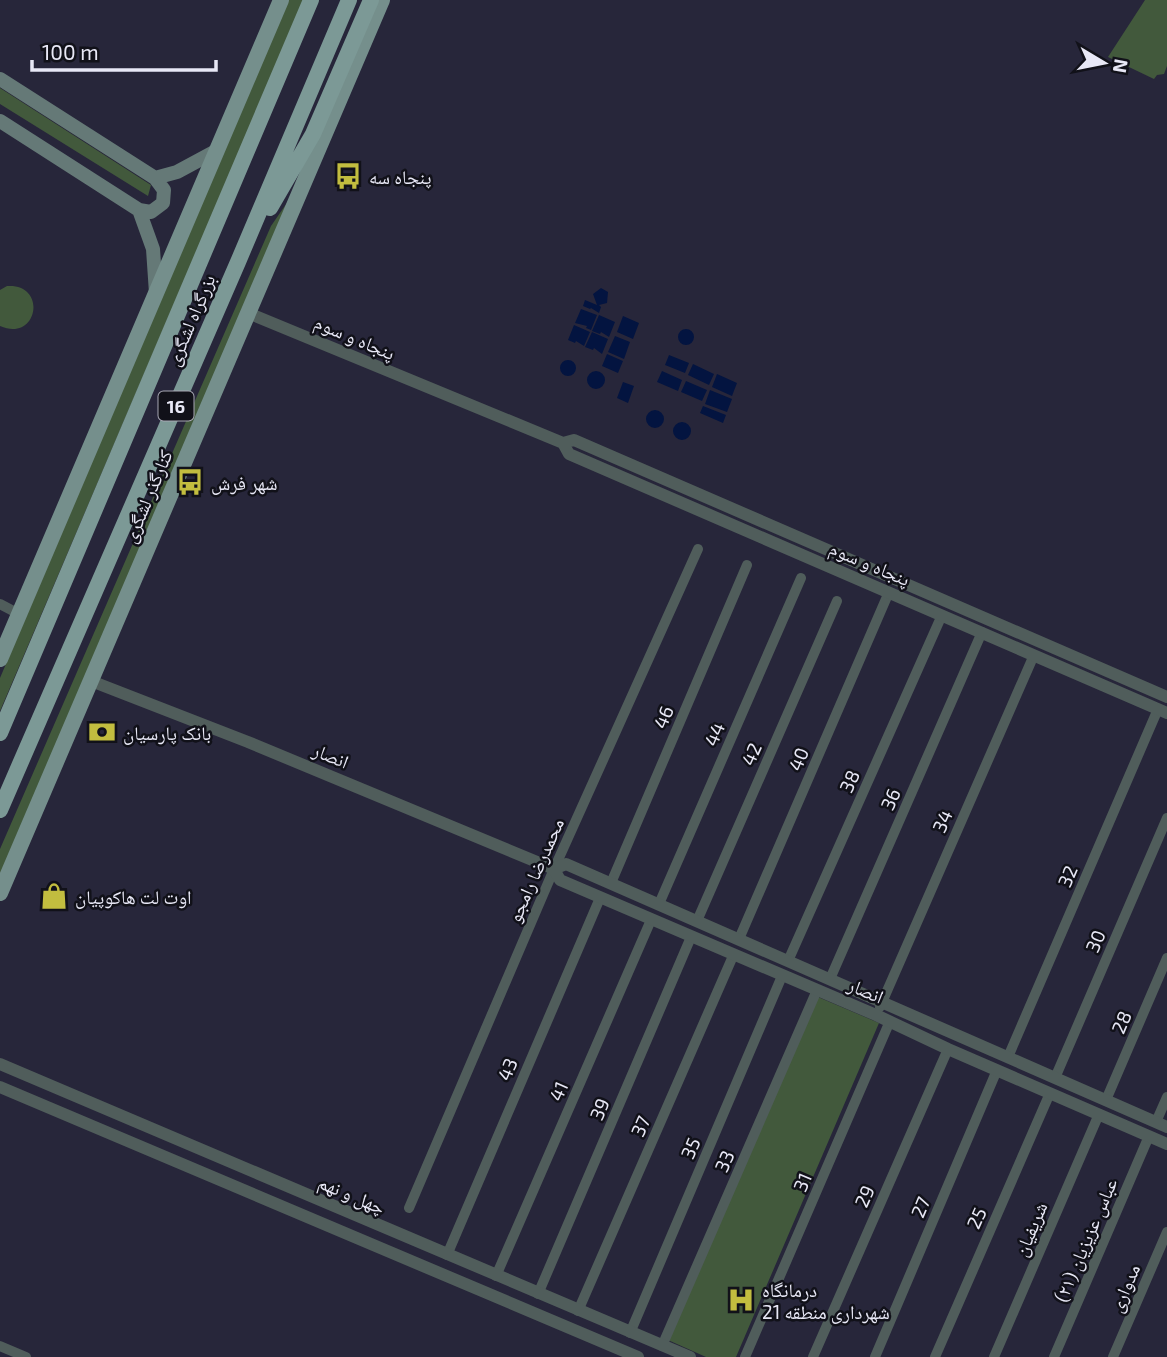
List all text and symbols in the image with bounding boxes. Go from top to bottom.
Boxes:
scale bar [32,28,215,72]
north arrow [1069,28,1139,98]
text: 100 m [42,39,99,64]
text: N [1109,57,1134,75]
bus stop icon: پنجاه سه [333,161,363,191]
place label: پنجاه سه [369,165,432,189]
street label: بزرگراه لشگری [160,271,220,370]
street label: پنجاه و سوم [310,310,399,367]
road number: 16 [158,392,194,420]
street label: کنارگذر لشگری [117,446,178,546]
bus stop icon: شهر فرش [175,467,205,497]
place label: شهر فرش [211,471,278,495]
street label: پنجاه و سوم [825,536,914,593]
street label: 46 [648,702,678,732]
bank icon: بانک پارسیان [87,717,117,747]
street label: 44 [699,719,729,749]
place label: بانک پارسیان [123,721,211,745]
street label: انصار [308,737,352,773]
street label: 42 [736,739,766,769]
street label: 40 [783,744,813,774]
street label: 38 [834,766,864,796]
street label: 36 [875,785,905,813]
street label: 34 [927,806,957,836]
street label: محمدرضا رامجو [502,814,569,926]
street label: 32 [1052,862,1082,890]
shop icon: اوت لت هاکوپیان [39,881,69,911]
place label: اوت لت هاکوپیان [75,885,192,909]
street label: 30 [1080,926,1110,956]
street label: انصار [843,972,887,1009]
street label: 28 [1106,1007,1136,1037]
street label: 43 [492,1054,522,1084]
street label: 41 [544,1078,572,1104]
street label: 39 [584,1095,614,1123]
street label: 37 [625,1112,655,1140]
street label: 35 [675,1134,705,1162]
street label: 33 [709,1147,739,1175]
street label: 31 [788,1169,816,1195]
street label: چهل و نهم [314,1170,389,1220]
street label: عباس عزیزیان (۲۱) [1049,1174,1123,1306]
street label: 29 [849,1181,879,1211]
street label: 27 [905,1193,935,1221]
street label: شریفیان [1008,1198,1053,1260]
street label: 25 [961,1204,991,1232]
street label: مدواری [1104,1260,1145,1316]
place label: درمانگاه شهرداری منطقه 21 [762,1278,890,1324]
hospital icon: درمانگاه شهرداری منطقه 21 [726,1285,756,1315]

